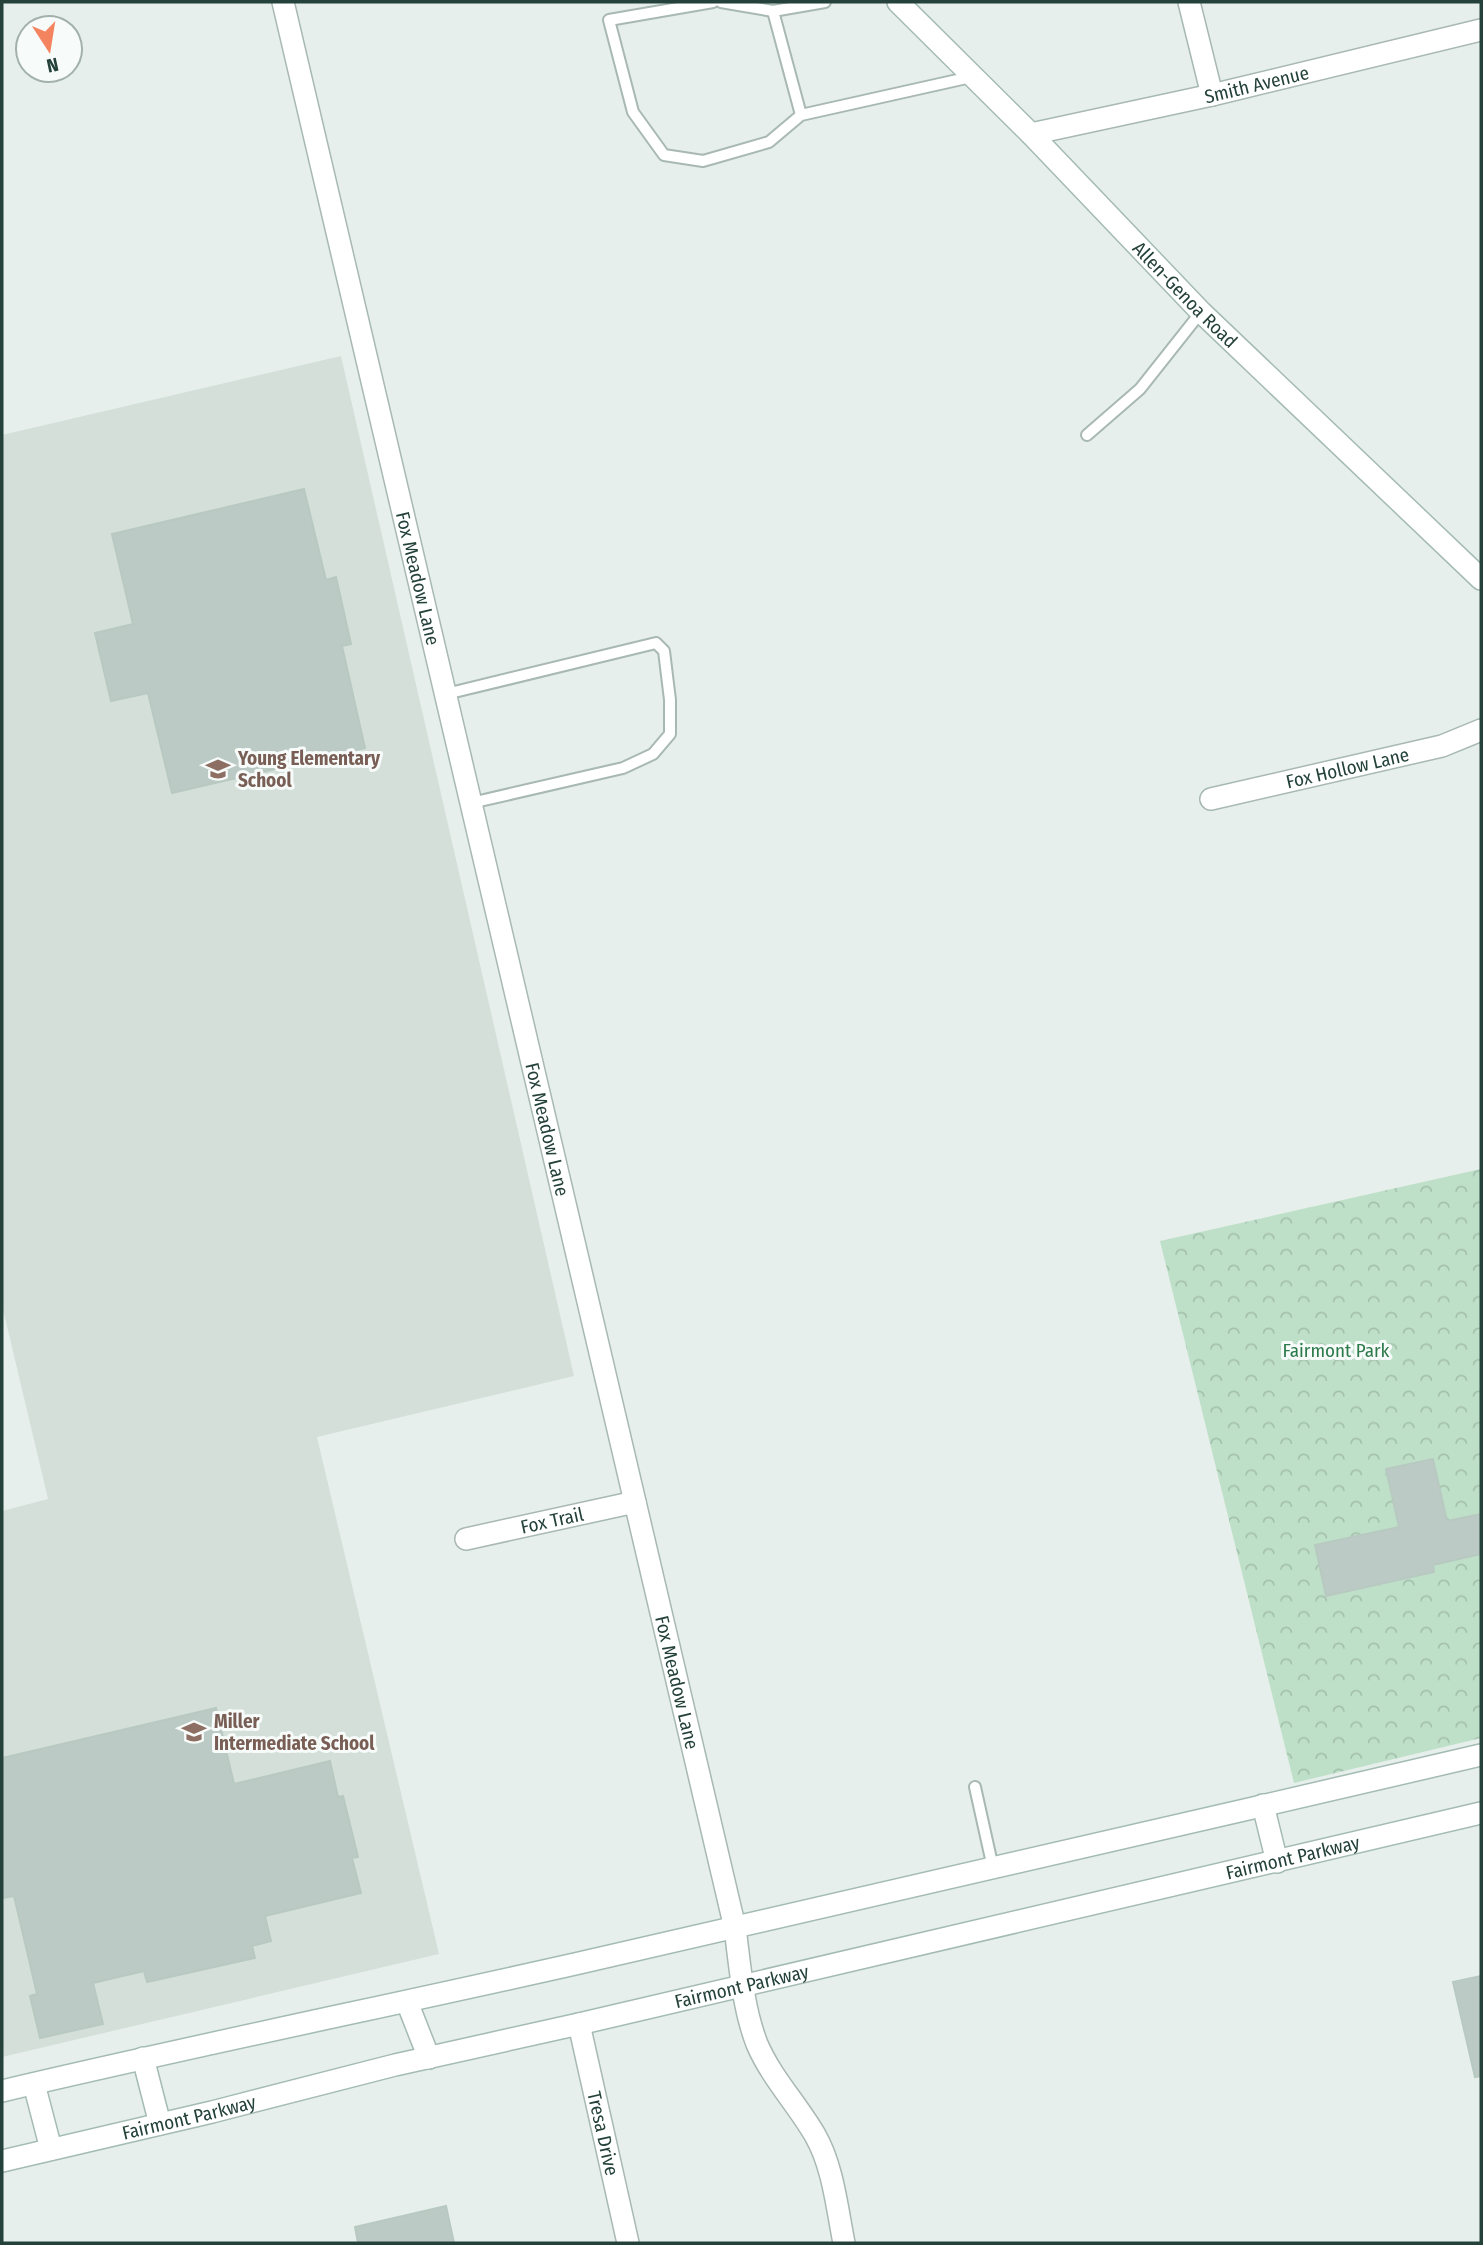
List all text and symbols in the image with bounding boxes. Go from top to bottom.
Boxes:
north arrow [14,14,84,84]
text: N [44,53,60,78]
street label: Smith Avenue [1202,61,1311,108]
street label: Allen-Genoa Road [1128,237,1242,352]
street label: Fox Meadow Lane [391,509,445,647]
street label: Fox Hollow Lane [1284,742,1411,793]
place label: Young Elementary School [237,747,381,792]
school or university icon: Young Elementary School [204,755,232,783]
street label: Fox Meadow Lane [521,1060,574,1198]
park label: Fairmont Park [1283,1339,1390,1362]
street label: Fox Trail [518,1502,586,1538]
street label: Fox Meadow Lane [651,1613,704,1751]
place label: Miller Intermediate School [214,1710,375,1755]
school or university icon: Miller Intermediate School [180,1718,208,1746]
street label: Fairmont Parkway [1223,1830,1362,1884]
street label: Fairmont Parkway [672,1959,811,2013]
street label: Tresa Drive [583,2089,624,2178]
street label: Fairmont Parkway [120,2090,259,2144]

